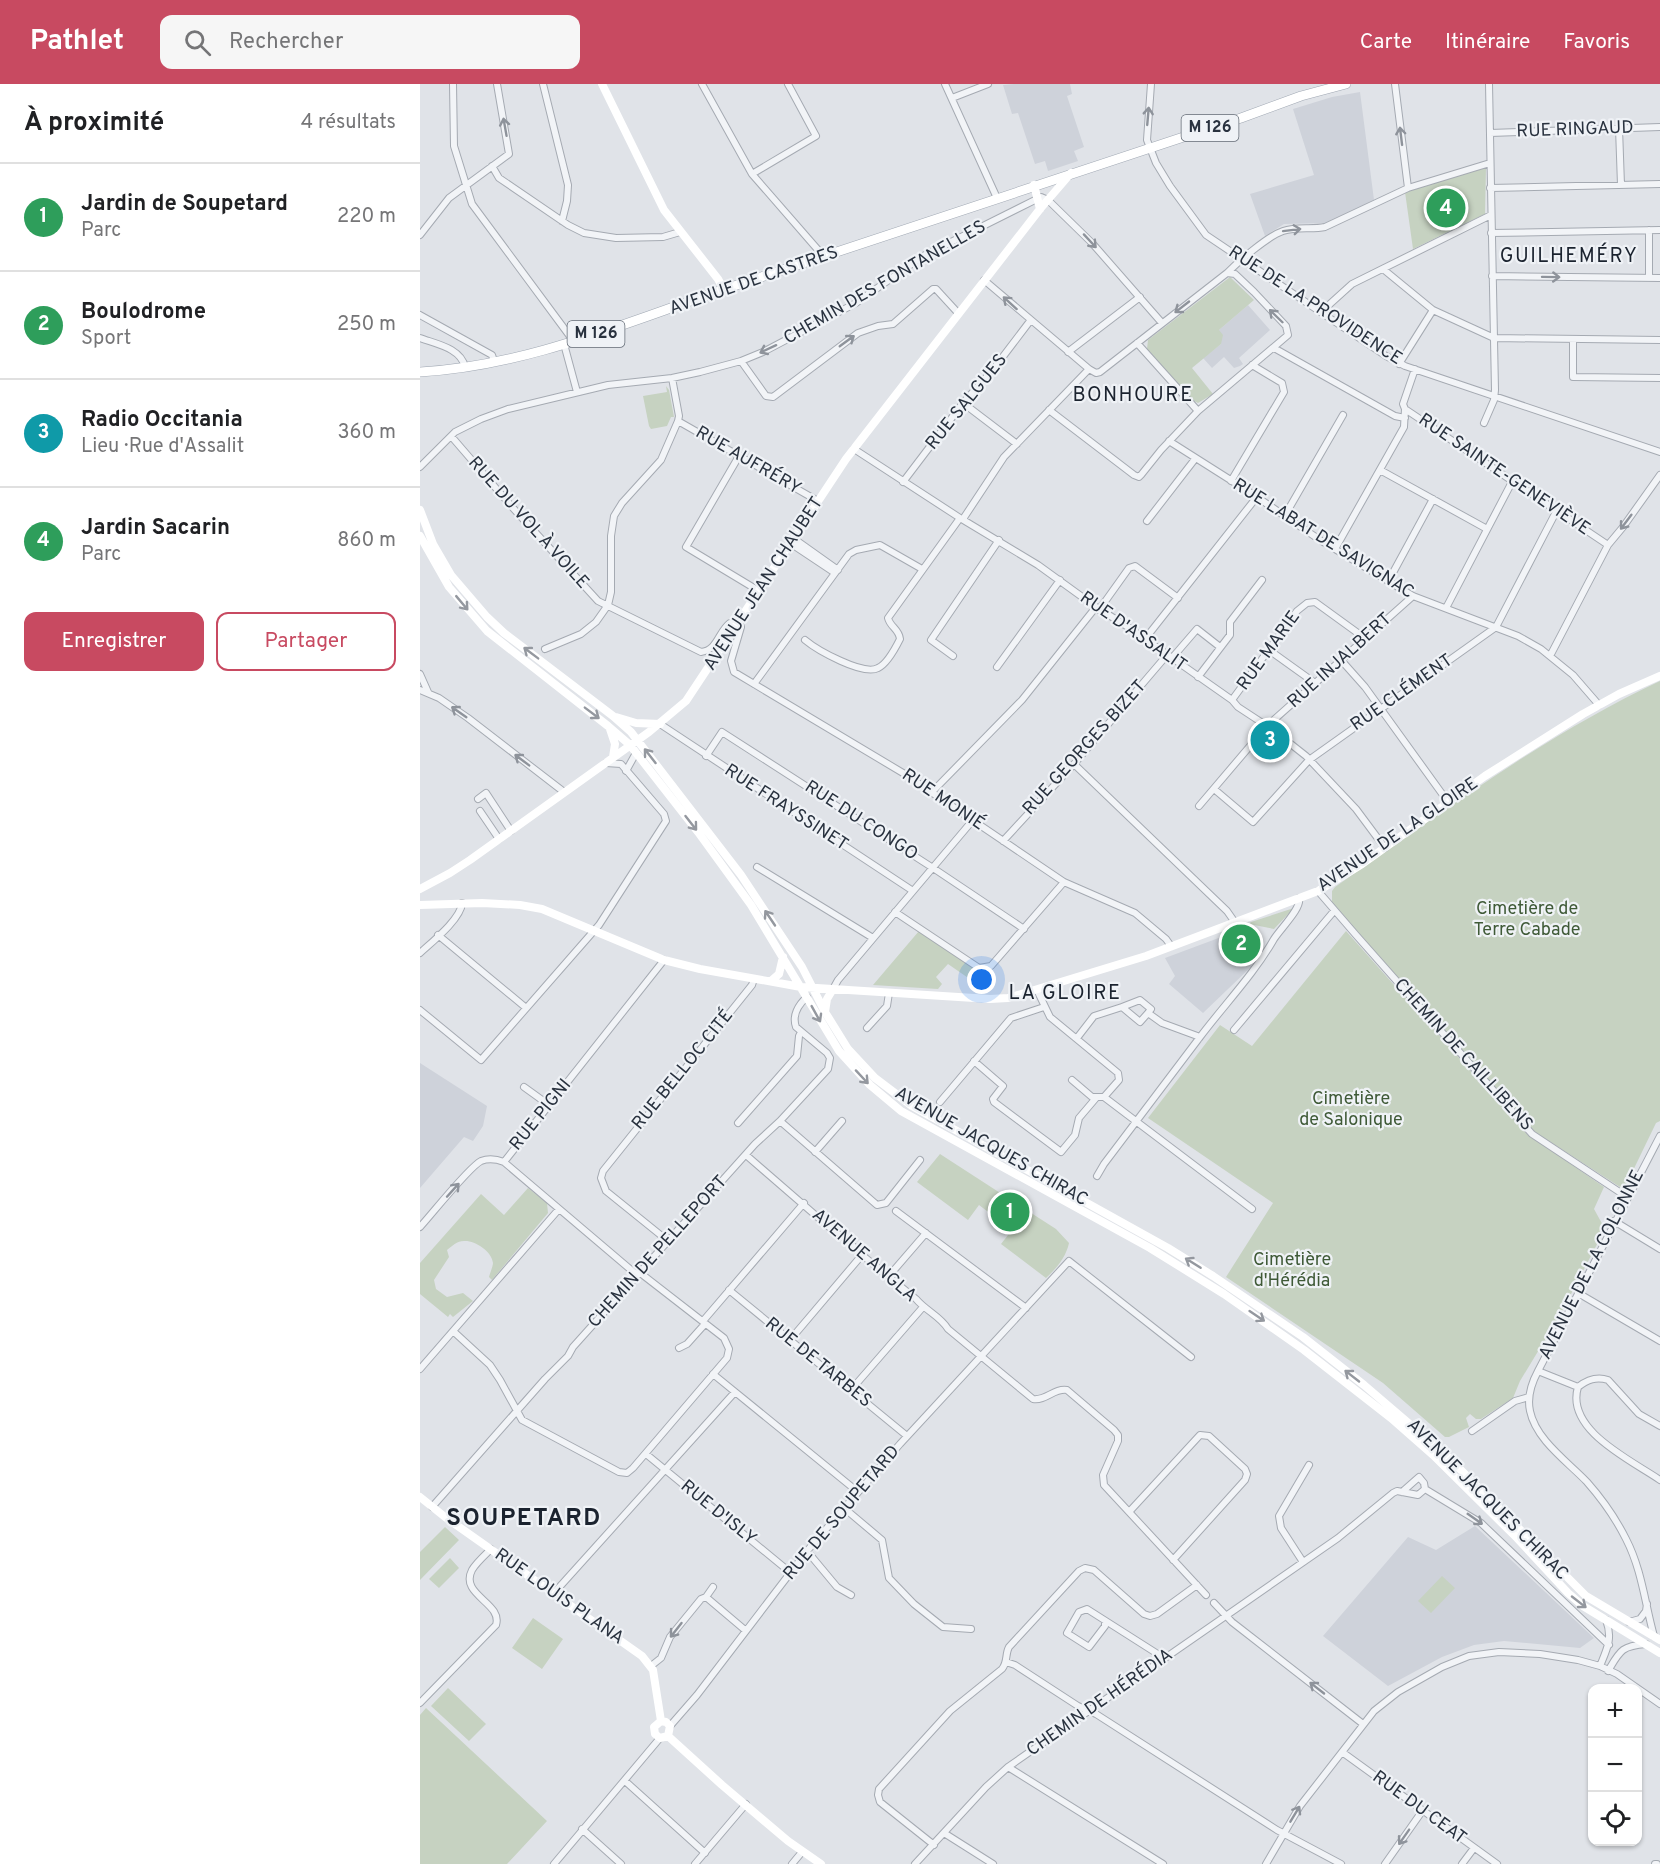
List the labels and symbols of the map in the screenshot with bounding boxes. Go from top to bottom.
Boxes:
one-way arrow [1143,107,1154,127]
road number: M 126 [1182,115,1238,141]
street label: RUE RINGAUD [1516,116,1634,144]
one-way arrow [499,118,510,138]
one-way arrow [1396,126,1407,146]
pin: 4 [1426,186,1466,230]
street label: CHEMIN DES FONTANELLES [780,216,990,350]
one-way arrow [1282,225,1301,236]
one-way arrow [1083,233,1097,248]
street label: AVENUE DE CASTRES [666,241,842,321]
street label: RUE DE LA PROVIDENCE [1224,241,1406,371]
district label: GUILHEMÉRY [1500,242,1638,270]
one-way arrow [1540,271,1560,283]
one-way arrow [1003,296,1018,310]
one-way arrow [1174,301,1190,314]
one-way arrow [1269,309,1284,323]
road number: M 126 [568,321,624,347]
one-way arrow [838,335,854,348]
one-way arrow [759,345,777,356]
street label: RUE SALGUES [921,349,1013,455]
district label: BONHOURE [1072,383,1194,409]
street label: RUE SAINTE-GENEVIÈVE [1414,407,1596,541]
street label: RUE AUFRÉRY [691,420,806,501]
street label: RUE DU VOL À VOILE [462,451,595,594]
street label: RUE LABAT DE SAVIGNAC [1228,474,1418,604]
street label: AVENUE JEAN CHAUBET [699,493,829,675]
one-way arrow [1620,514,1632,530]
street label: RUE D'ASSALIT [1075,587,1191,677]
one-way arrow [455,595,468,611]
street label: RUE MARIE [1232,607,1306,695]
street label: RUE INJALBERT [1283,608,1397,714]
one-way arrow [524,647,540,660]
street label: RUE CLÉMENT [1345,648,1458,737]
street label: RUE GEORGES BIZET [1018,676,1152,820]
one-way arrow [452,706,468,718]
one-way arrow [584,707,600,720]
pin: 3 [1250,718,1290,762]
one-way arrow [643,748,656,764]
one-way arrow [514,753,530,766]
street label: RUE FRAYSSINET [720,759,852,857]
street label: RUE MONIÉ [897,762,990,836]
street label: AVENUE DE LA GLOIRE [1313,773,1483,897]
street label: RUE DU CONGO [800,776,922,866]
one-way arrow [685,815,698,831]
park label: Cimetière de Terre Cabade [1473,898,1581,942]
one-way arrow [764,910,776,927]
pin: 2 [1222,922,1260,966]
your location [967,965,996,994]
street label: CHEMIN DE CAILLIBENS [1388,974,1538,1136]
district label: LA GLOIRE [1009,981,1121,1007]
street label: RUE BELLOC CITÉ [626,1004,739,1135]
one-way arrow [810,1005,822,1022]
one-way arrow [854,1069,869,1084]
street label: RUE PIGNI [505,1074,577,1156]
street label: AVENUE JACQUES CHIRAC [890,1082,1092,1212]
park label: Cimetière de Salonique [1299,1088,1403,1132]
street label: AVENUE DE LA COLONNE [1534,1166,1650,1364]
street label: CHEMIN DE PELLEPORT [583,1171,733,1333]
one-way arrow [446,1183,460,1198]
pin: 1 [990,1190,1030,1234]
street label: AVENUE ANGLA [807,1204,921,1308]
park label: Cimetière d'Hérédia [1253,1249,1331,1293]
one-way arrow [1185,1257,1202,1269]
one-way arrow [1248,1310,1265,1322]
street label: RUE DE TARBES [760,1313,876,1413]
one-way arrow [1345,1369,1361,1382]
street label: AVENUE JACQUES CHIRAC [1401,1414,1573,1586]
street label: RUE DE SOUPETARD [779,1441,905,1585]
street label: RUE D'ISLY [675,1475,761,1551]
district label: SOUPETARD [446,1504,602,1534]
one-way arrow [1466,1513,1482,1525]
street label: RUE LOUIS PLANA [490,1544,628,1650]
one-way arrow [1570,1595,1586,1608]
one-way arrow [670,1622,683,1638]
street label: CHEMIN DE HÉRÉDIA [1021,1642,1178,1762]
one-way arrow [1309,1682,1325,1695]
street label: RUE DU CEAT [1367,1766,1471,1850]
one-way arrow [1289,1805,1302,1822]
one-way arrow [1398,1829,1410,1845]

